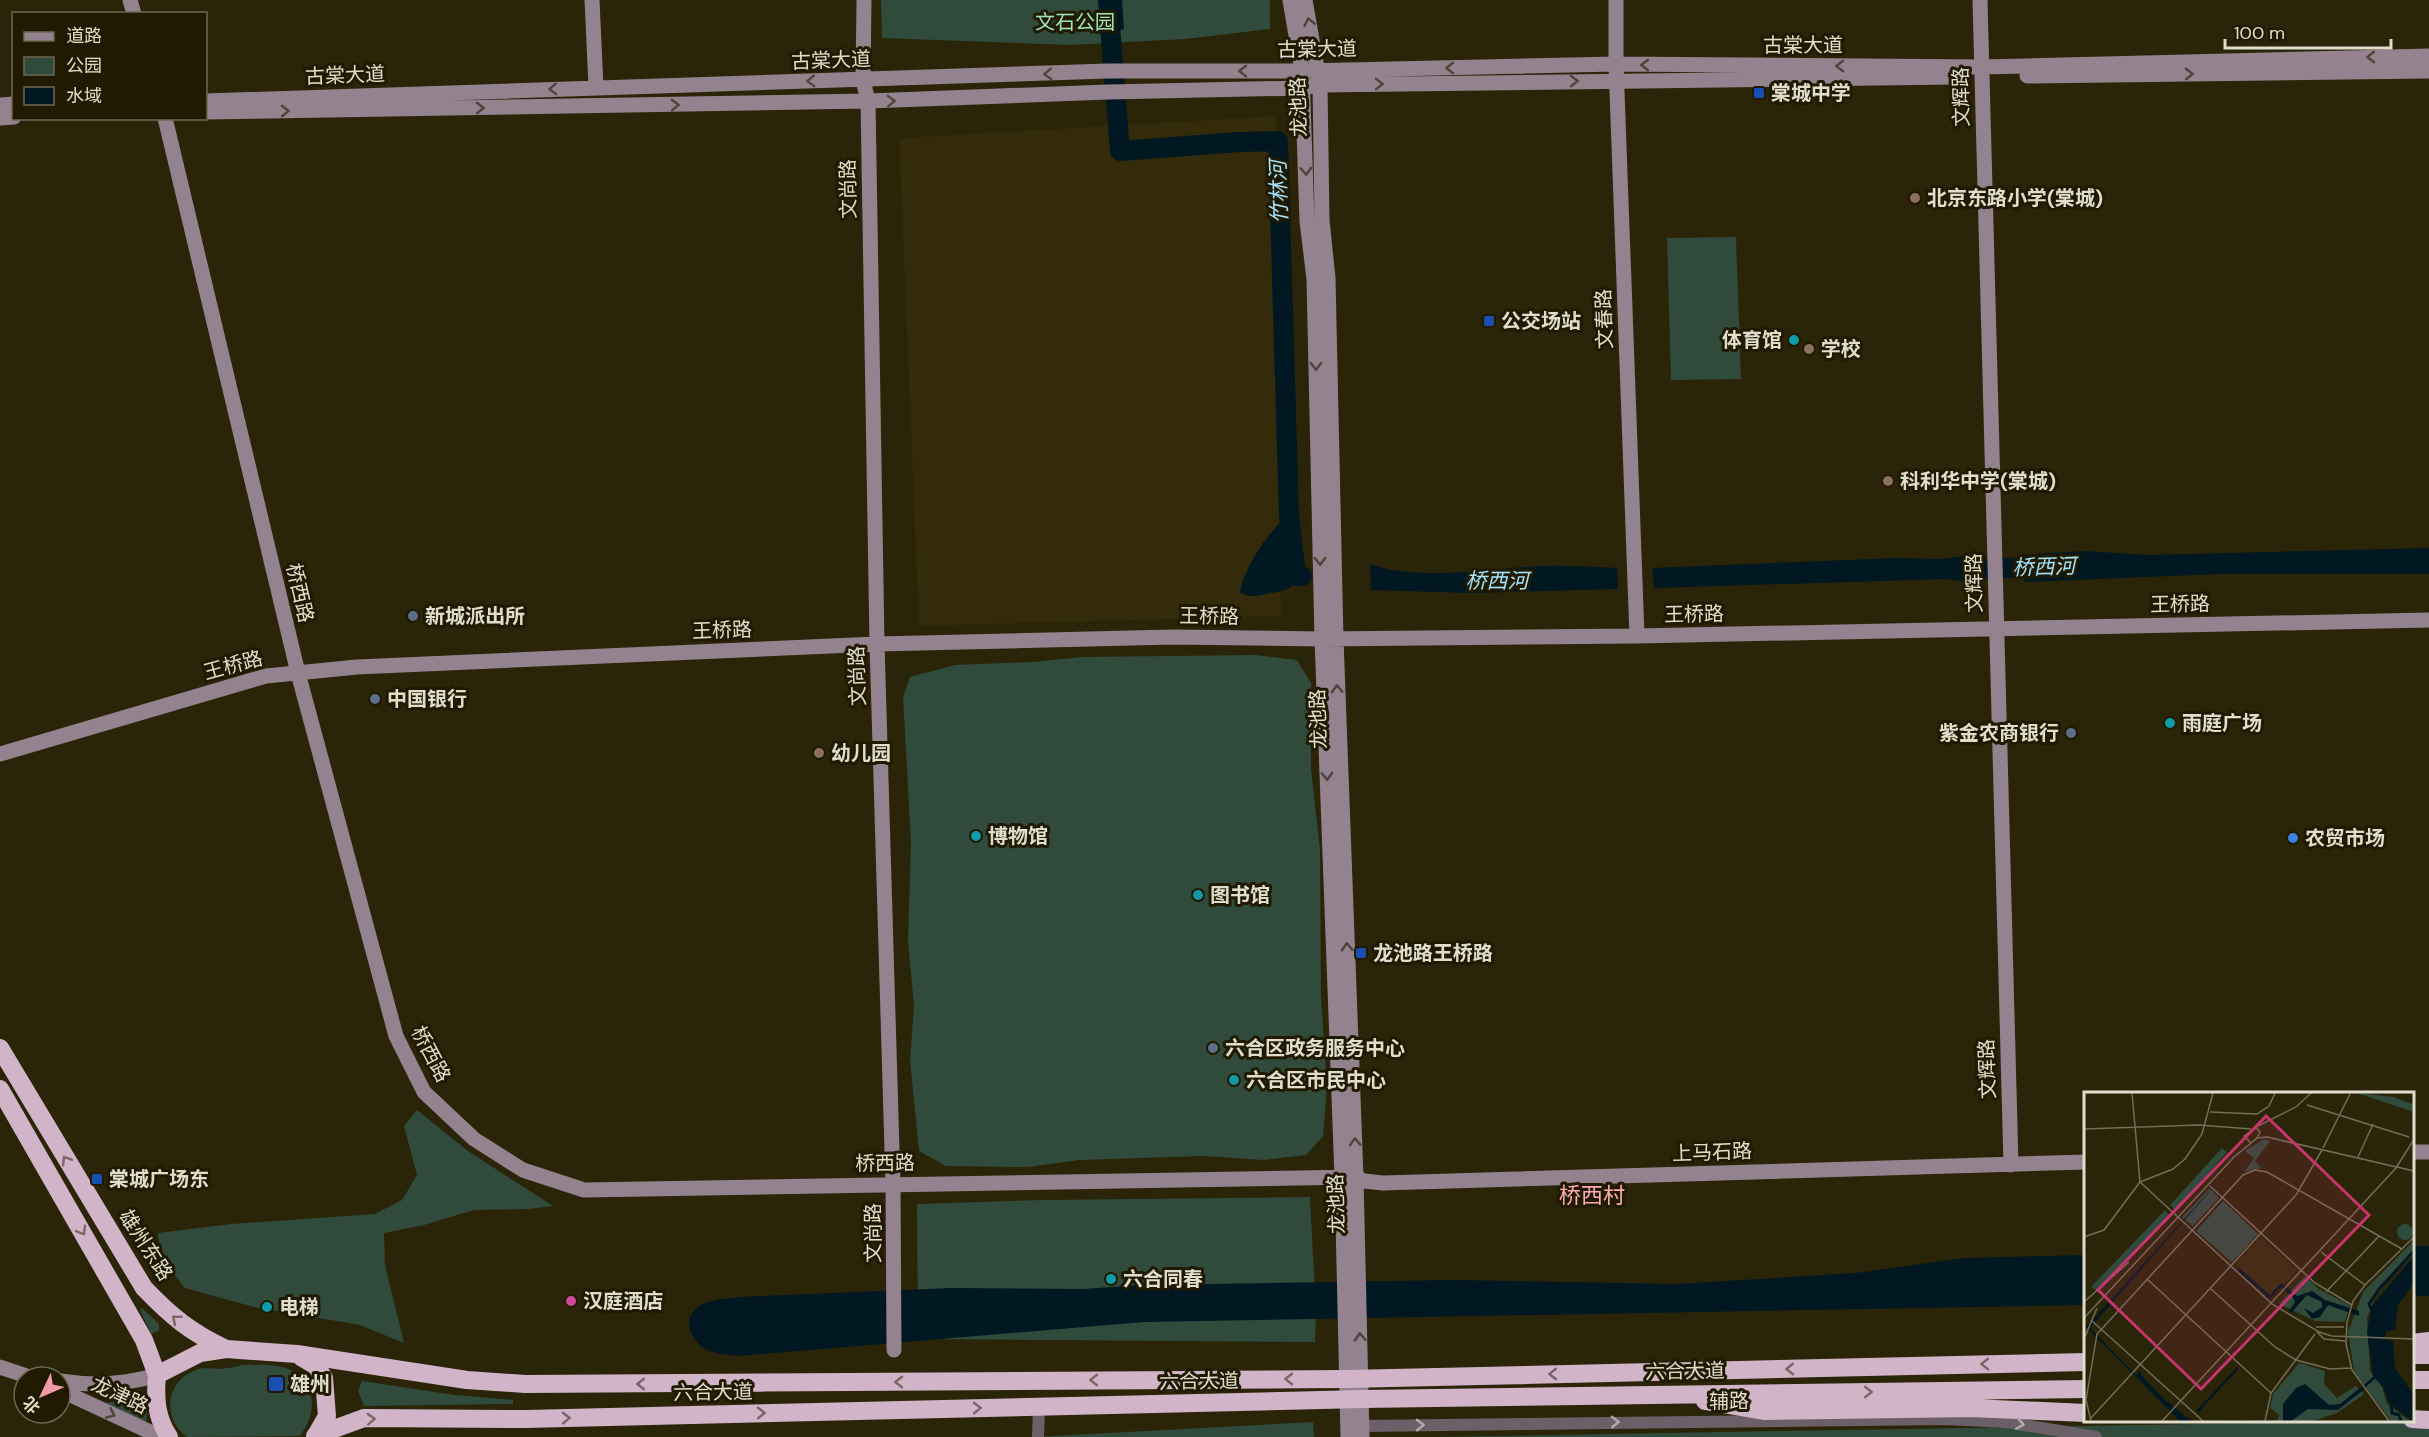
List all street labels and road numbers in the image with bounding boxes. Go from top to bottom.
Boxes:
street label: 古棠大道 [1763,32,1843,58]
street label: 古棠大道 [1277,35,1357,63]
street label: 古棠大道 [791,46,871,74]
street label: 古棠大道 [305,61,385,89]
street label: 文辉路 [1947,67,1975,127]
street label: 龙池路 [1284,77,1312,137]
street label: 文尚路 [834,159,862,219]
street label: 文春路 [1590,289,1618,349]
street label: 文辉路 [1960,553,1988,613]
street label: 桥西路 [281,561,319,625]
street label: 王桥路 [2150,590,2210,618]
street label: 王桥路 [1664,600,1724,628]
street label: 王桥路 [1179,602,1239,630]
street label: 王桥路 [692,616,752,644]
street label: 王桥路 [201,645,265,685]
street label: 文尚路 [843,646,871,706]
street label: 龙池路 [1304,689,1332,749]
street label: 桥西路 [405,1021,457,1087]
street label: 文辉路 [1973,1039,2001,1099]
street label: 上马石路 [1672,1138,1752,1166]
street label: 桥西路 [855,1149,915,1177]
street label: 龙池路 [1322,1174,1350,1234]
street label: 文尚路 [860,1203,886,1263]
street label: 雄州东路 [113,1204,179,1286]
street label: 六合大道 [1645,1357,1725,1385]
street label: 六合大道 [1159,1367,1239,1395]
street label: 龙津路 [87,1371,153,1419]
street label: 六合大道 [673,1378,753,1406]
street label: 辅路 [1709,1388,1749,1414]

